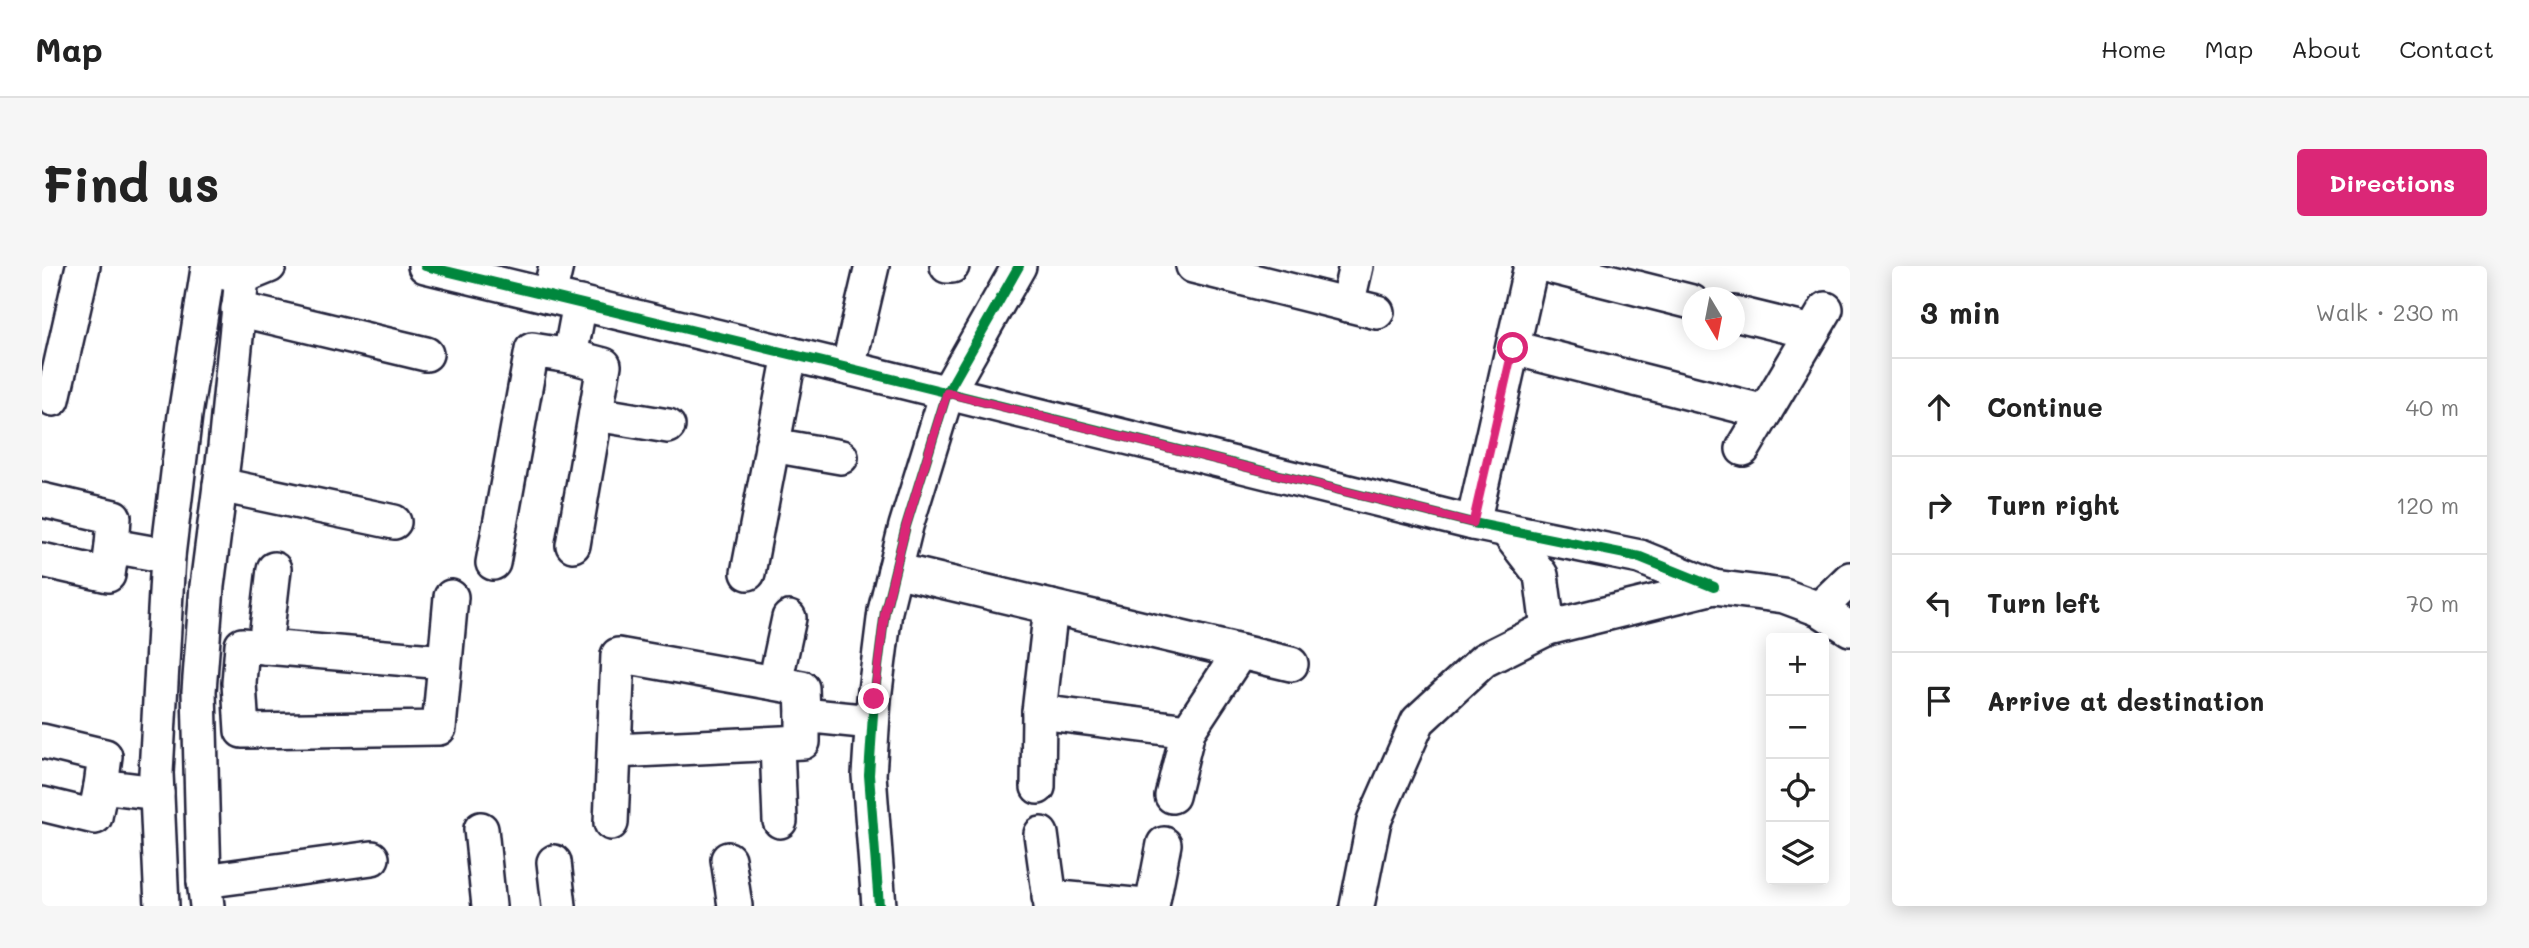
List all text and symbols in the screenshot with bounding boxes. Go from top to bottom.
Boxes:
text: Map [35,27,103,70]
text: Home [2101,33,2166,64]
text: Map [2204,33,2253,64]
text: About [2291,33,2361,64]
text: Contact [2399,33,2494,64]
button: Directions [2297,149,2487,216]
text: Find us [42,151,220,214]
north arrow [1682,287,1745,350]
text: 3 min [1920,292,2000,332]
text: Walk · 230 m [2316,297,2459,327]
route start [1497,332,1528,363]
icon: ahead [1920,388,1958,426]
text: Continue [1987,390,2103,424]
text: 40 m [2406,392,2459,422]
icon: right [1920,486,1958,524]
text: Turn right [1987,488,2120,522]
text: 120 m [2396,490,2459,520]
icon: left [1920,584,1958,622]
text: Turn left [1987,586,2100,620]
text: 70 m [2406,588,2459,618]
map controls [1766,633,1829,885]
button: + [1766,633,1829,696]
icon: arrive [1920,682,1958,720]
route end [858,683,889,714]
text: Arrive at destination [1987,684,2264,718]
button: − [1766,696,1829,759]
button: locate [1766,759,1829,822]
button: layers [1766,822,1829,885]

